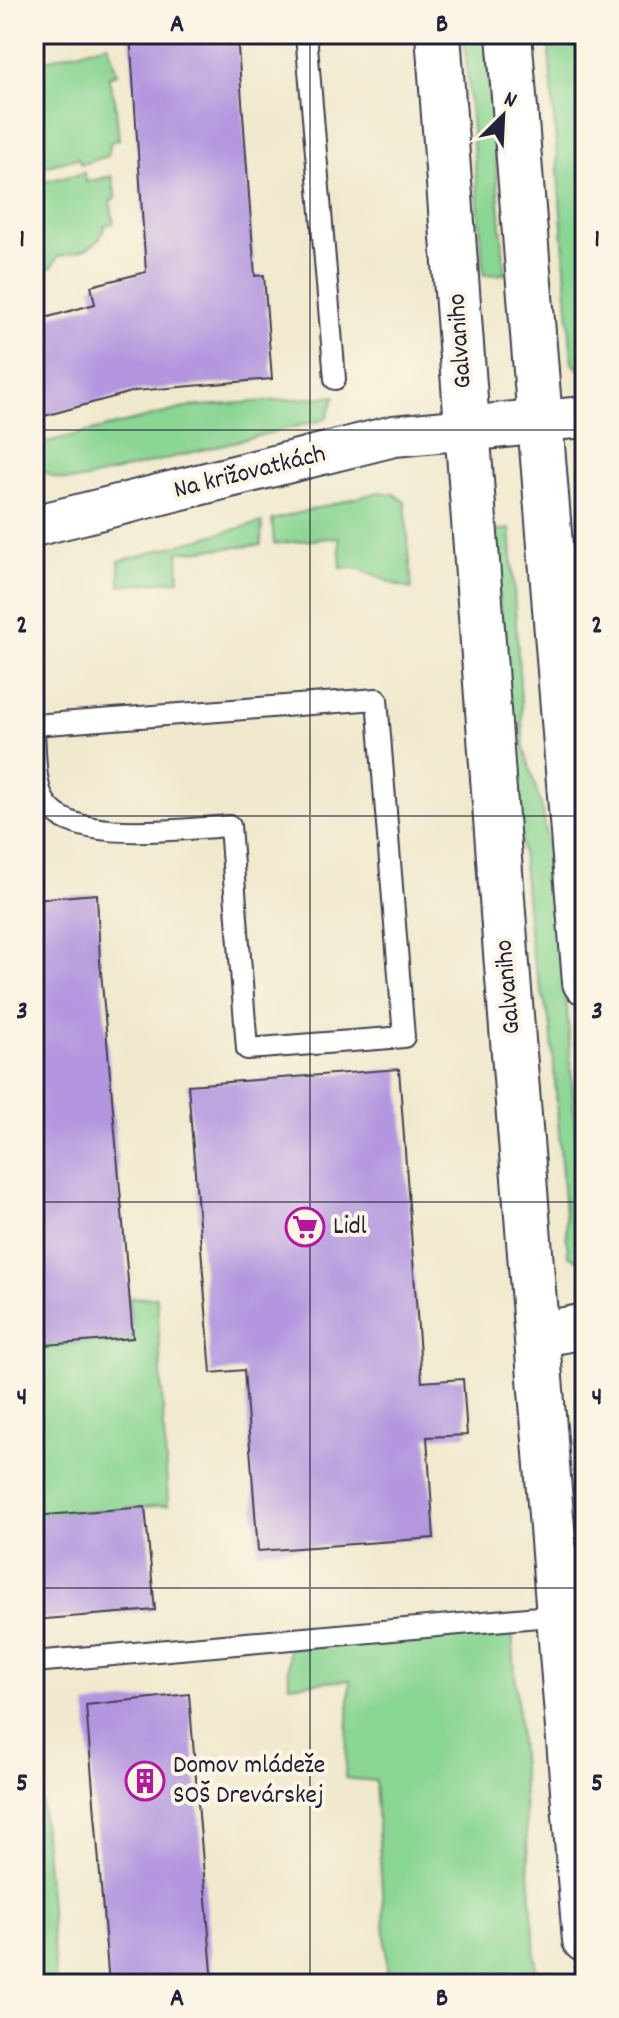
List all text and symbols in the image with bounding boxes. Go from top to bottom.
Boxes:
text: A [170,7,184,44]
text: B [436,7,448,44]
north arrow [463,76,543,156]
text: N [498,85,521,117]
text: 1 [19,222,25,259]
text: 1 [594,222,600,259]
street label: Galvaniho [439,292,483,390]
street label: Na križovatkách [170,436,330,510]
text: 2 [16,608,28,645]
text: 2 [591,608,603,645]
street label: Galvaniho [486,938,532,1036]
text: 3 [16,994,28,1031]
text: 3 [591,994,603,1031]
supermarket icon: Lidl [284,1206,326,1248]
place label: Lidl [333,1209,367,1246]
text: 4 [17,1380,27,1417]
text: 4 [592,1380,602,1417]
place label: Domov mládeže SOŠ Drevárskej [173,1748,325,1815]
building icon: Domov mládeže SOŠ Drevárskej [124,1760,166,1802]
text: 5 [16,1766,28,1803]
text: 5 [591,1766,603,1803]
text: A [170,1981,184,2018]
text: B [436,1981,448,2018]

